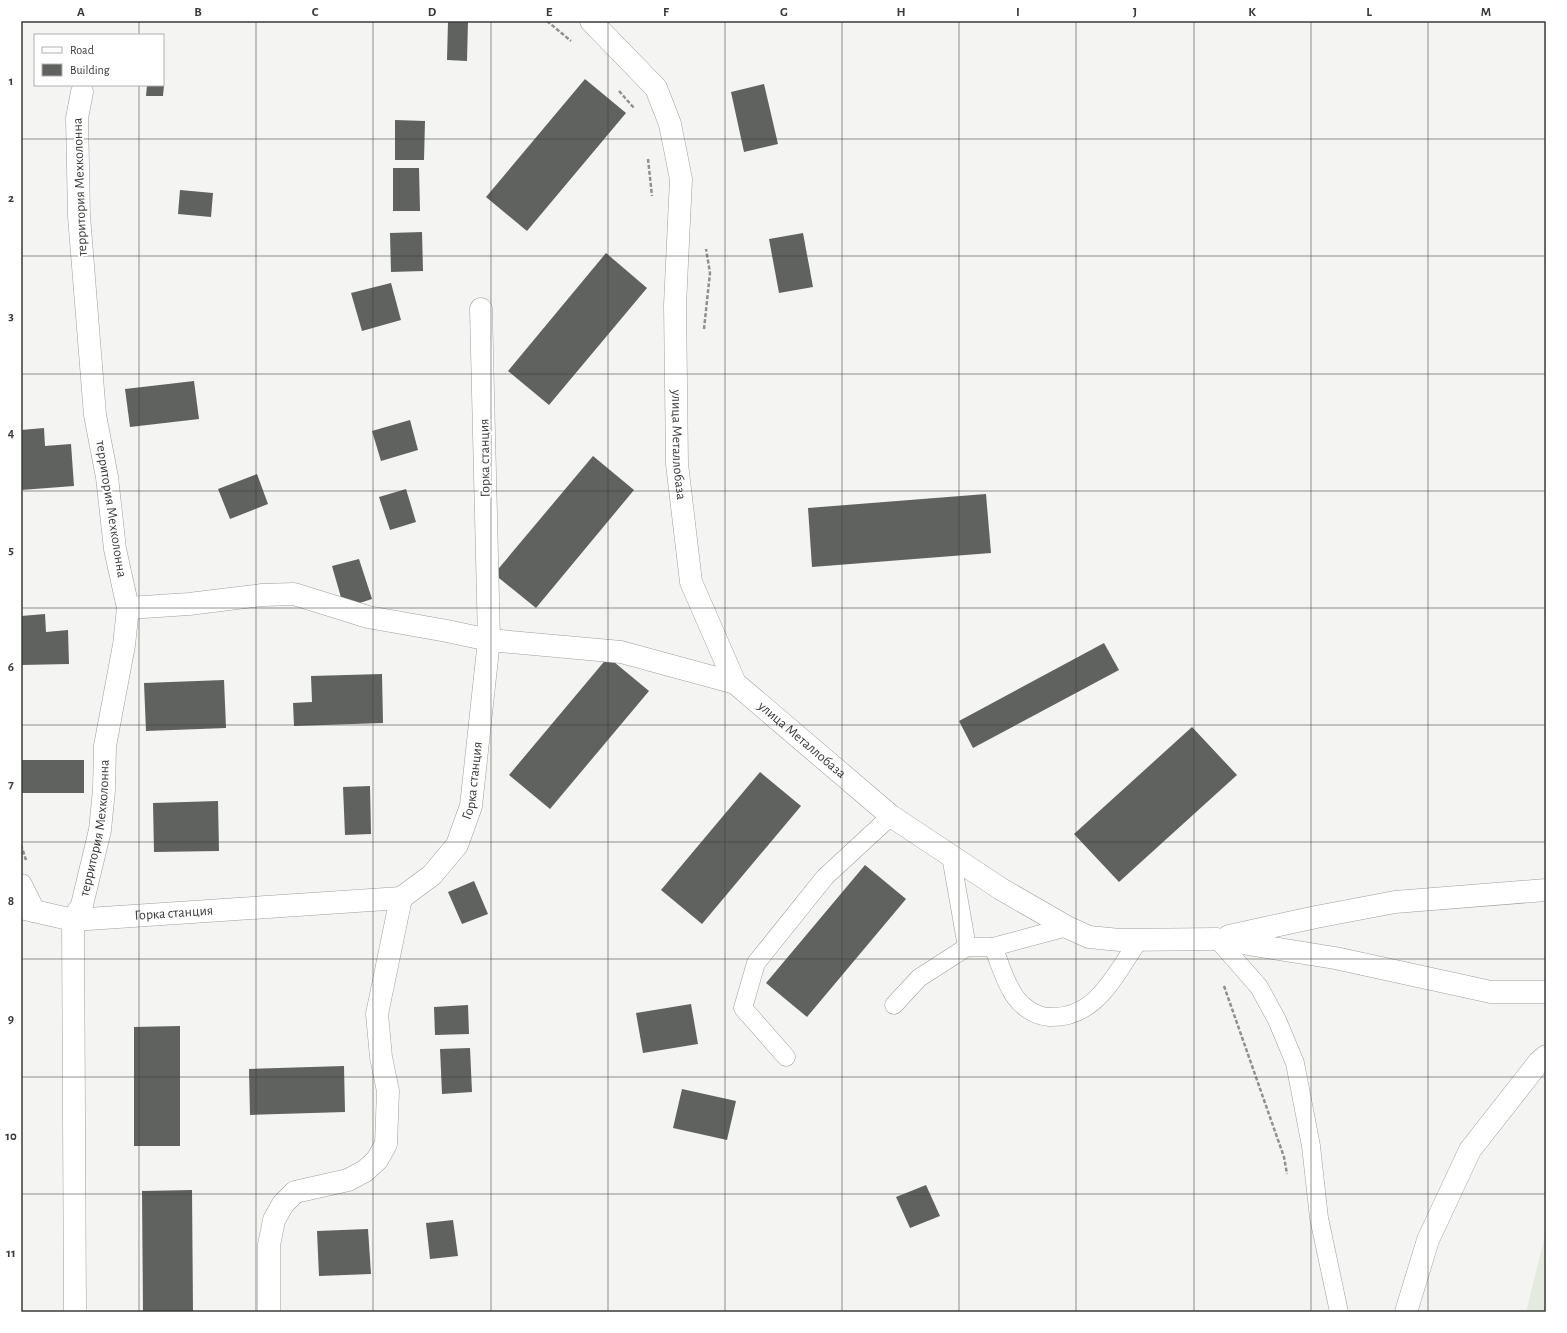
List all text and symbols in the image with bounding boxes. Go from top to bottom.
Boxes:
text: A [77,6,85,19]
text: B [194,6,202,19]
text: C [312,6,319,19]
text: D [428,6,437,19]
text: E [546,6,553,19]
text: F [663,6,670,19]
text: G [780,6,788,19]
text: H [896,6,906,19]
text: I [1016,6,1020,19]
text: J [1133,6,1137,19]
text: K [1248,6,1256,19]
text: L [1366,6,1372,19]
text: M [1481,6,1491,19]
legend [34,34,164,86]
text: Road [70,44,94,56]
text: Building [70,64,110,76]
text: 1 [9,75,13,88]
street label: территория Мехколонна [71,117,89,257]
text: 2 [8,192,14,205]
text: 3 [8,310,14,323]
street label: улица Металлобаза [669,389,688,501]
street label: Горка станция [477,418,493,498]
text: 4 [8,427,15,440]
street label: территория Мехколонна [93,439,129,579]
text: 5 [8,544,14,557]
text: 6 [8,661,14,674]
street label: улица Металлобаза [755,698,849,781]
street label: Горка станция [460,741,485,822]
street label: территория Мехколонна [77,759,112,899]
text: 7 [8,778,14,791]
text: 8 [8,895,14,908]
street label: Горка станция [134,904,214,923]
text: 9 [8,1013,14,1026]
text: 10 [5,1130,17,1143]
text: 11 [6,1247,16,1260]

